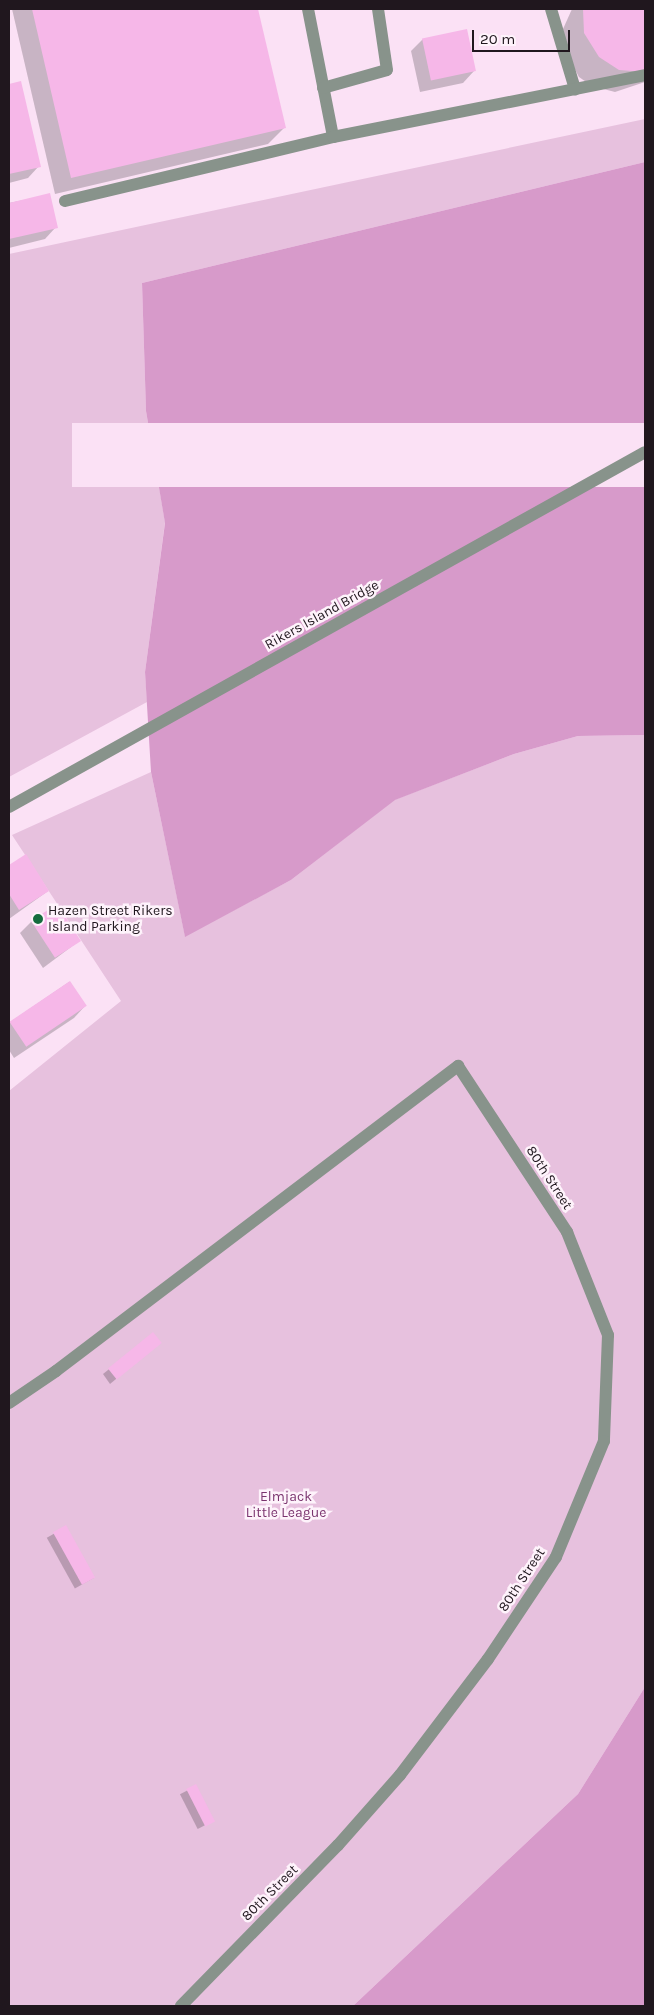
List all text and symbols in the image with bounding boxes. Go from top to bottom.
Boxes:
scale bar [474,20,572,52]
text: 20 m [480,30,515,48]
street label: Rikers Island Bridge [262,577,382,653]
place label: Hazen Street Rikers Island Parking [48,903,173,936]
marker: Hazen Street Rikers Island Parking [32,913,44,925]
street label: 80th Street [522,1143,576,1213]
park label: Elmjack Little League [246,1489,326,1521]
street label: 80th Street [495,1545,549,1615]
street label: 80th Street [238,1861,302,1925]

